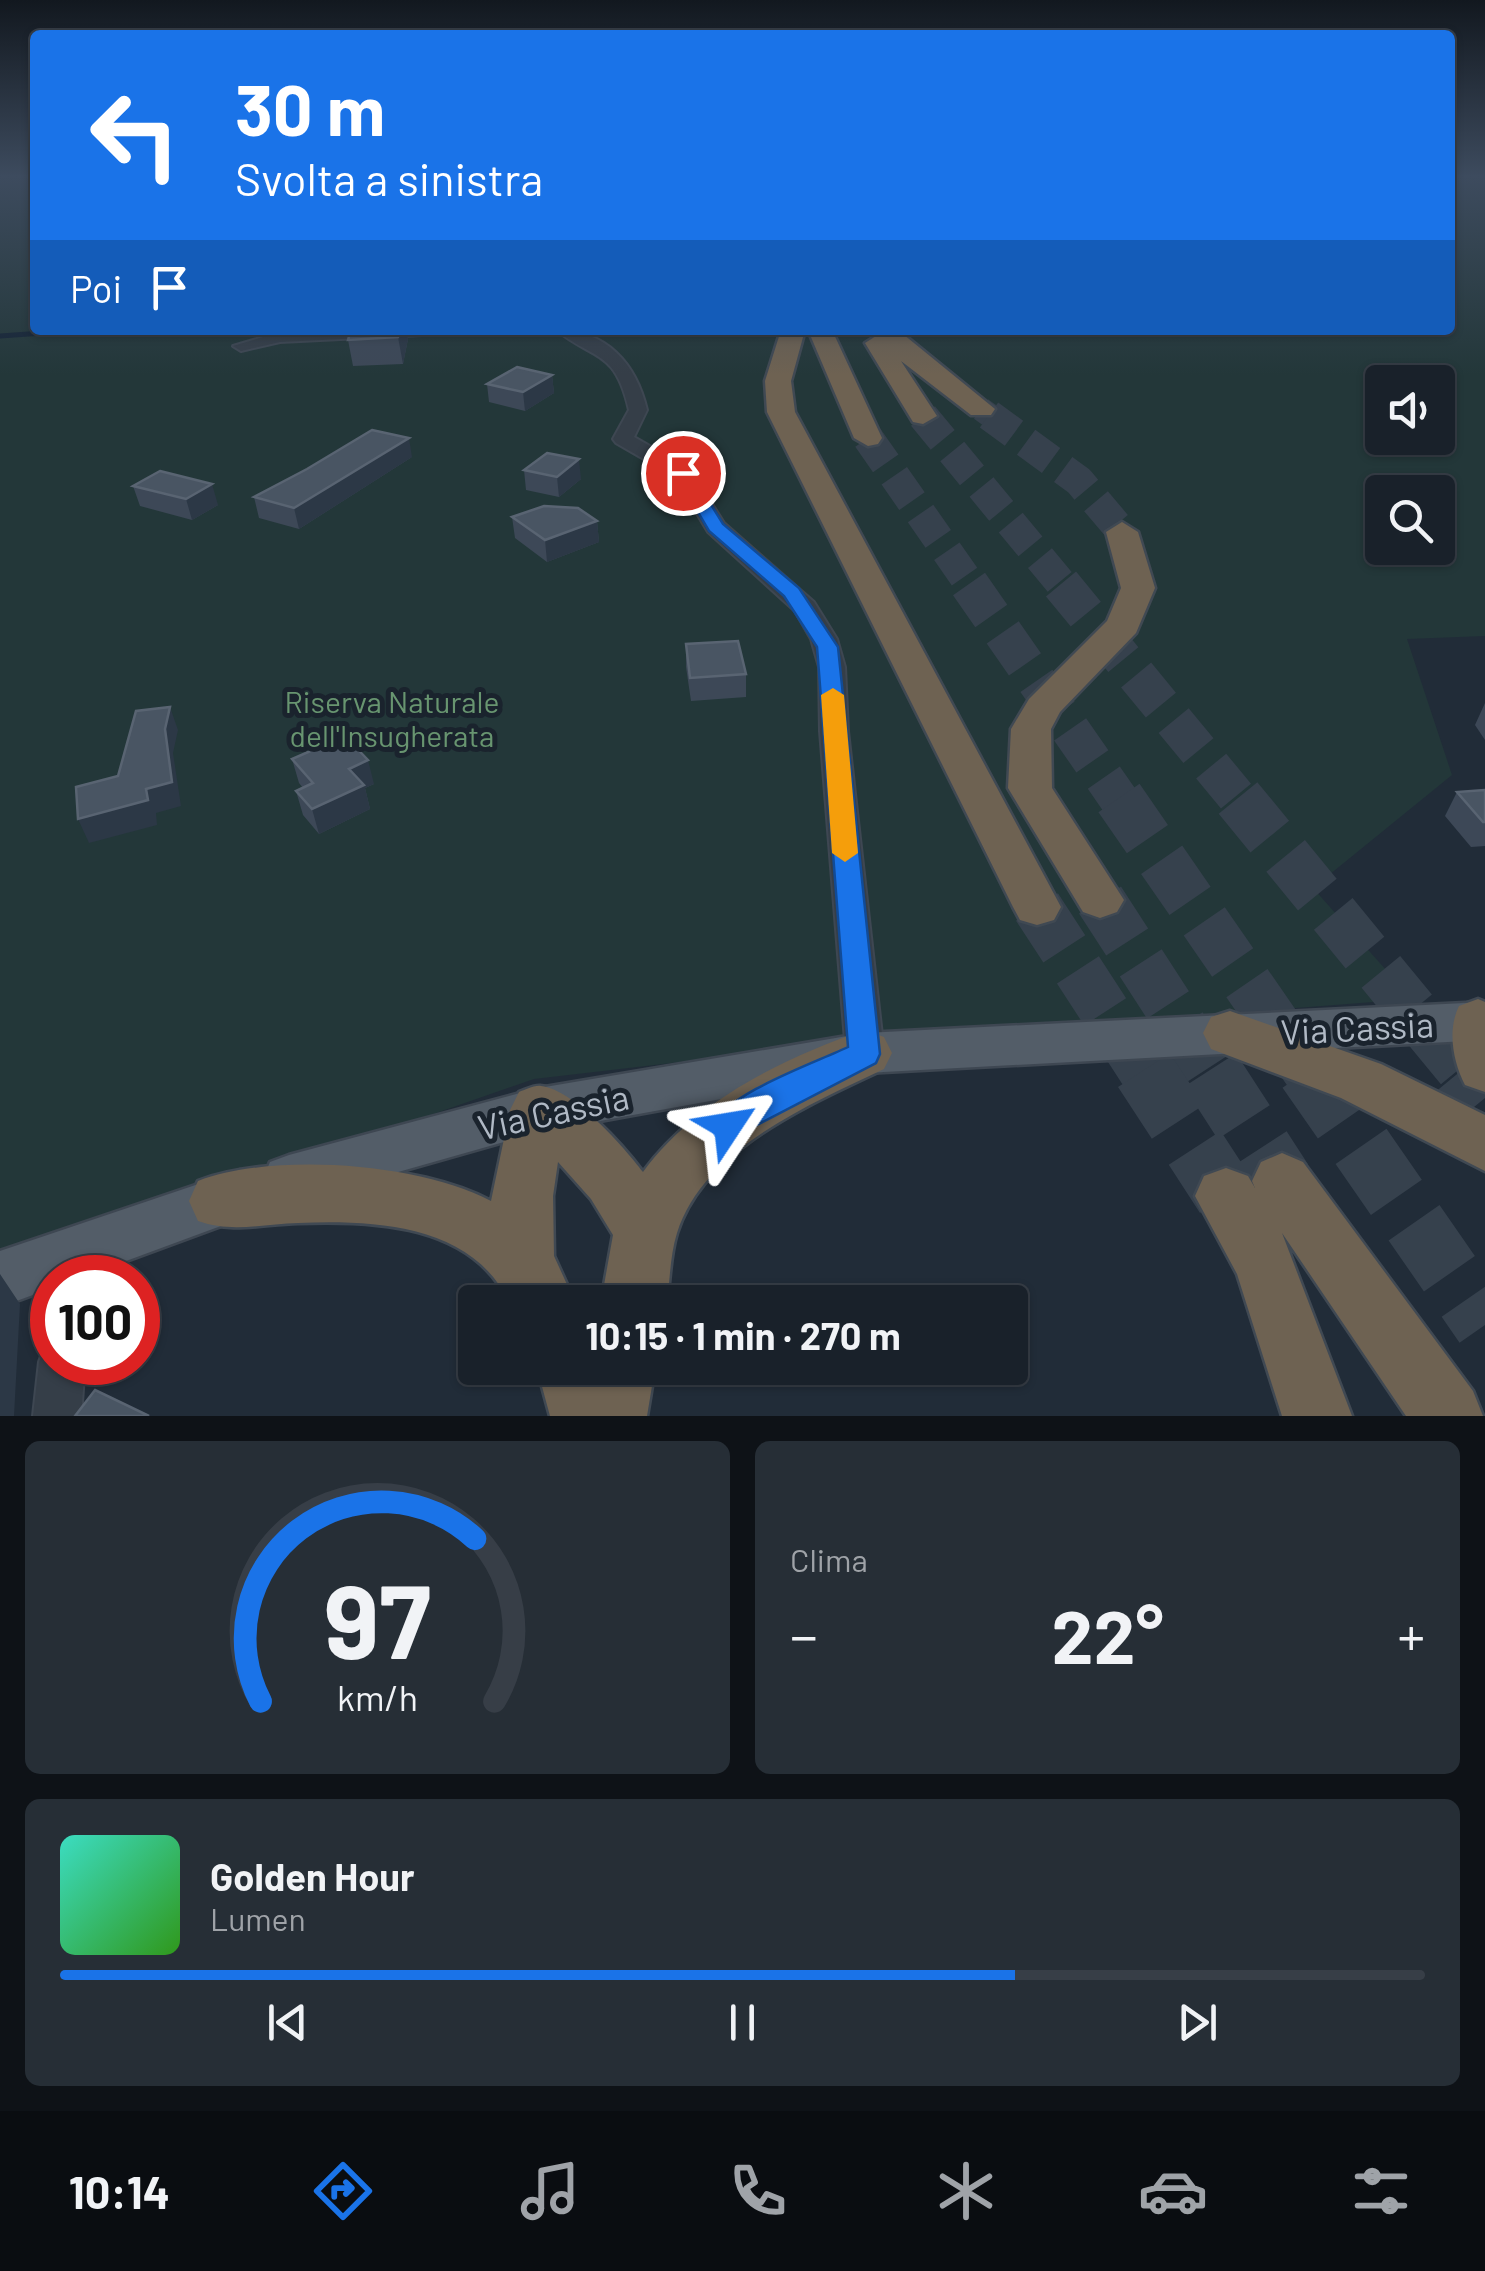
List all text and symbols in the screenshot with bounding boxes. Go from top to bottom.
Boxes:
text: 30 m [235,66,385,150]
icon: left [70,70,200,200]
text: Svolta a sinistra [235,151,543,205]
icon: arrive [142,260,197,315]
text: Poi [70,265,122,311]
map controls [1365,365,1455,565]
button: sound [1365,365,1455,455]
pin [641,431,726,516]
icon: arrive [656,446,711,501]
button: search [1365,475,1455,565]
park label: Riserva Naturale dell'Insugherata [284,683,500,753]
street label: Via Cassia [1279,1002,1435,1052]
position arrow [676,1074,780,1178]
street label: Via Cassia [474,1075,632,1147]
speed limit sign: 100 [30,1255,160,1385]
text: 10:15 · 1 min · 270 m [585,1312,901,1358]
text: Clima [790,1540,868,1578]
text: 97 [324,1555,431,1680]
text: 22° [1051,1589,1164,1679]
text: − [790,1601,818,1667]
text: + [1397,1601,1425,1667]
text: km/h [337,1675,418,1718]
text: Golden Hour [210,1853,415,1899]
text: Lumen [210,1899,306,1937]
icon: previous [260,1995,315,2050]
icon: pause [715,1995,770,2050]
icon: next [1170,1995,1225,2050]
icon: directions [308,2156,378,2226]
icon: music [515,2156,585,2226]
icon: phone [723,2156,793,2226]
icon: climate [931,2156,1001,2226]
icon: car [1138,2156,1208,2226]
icon: filters [1346,2156,1416,2226]
text: 10:14 [69,2164,170,2218]

